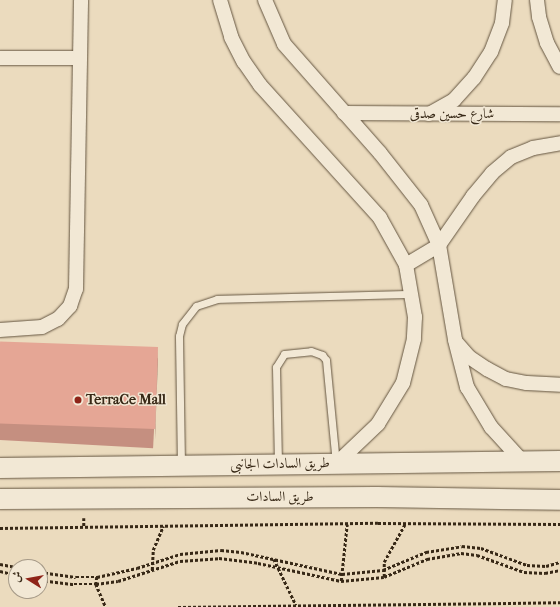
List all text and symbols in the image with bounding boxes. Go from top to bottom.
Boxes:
street label: شارع حسين صدقى [410,106,494,122]
place label: TerraCe Mall [86,392,166,408]
marker: TerraCe Mall [73,395,83,405]
street label: طريق السادات الجانبى [230,455,330,473]
street label: طريق السادات [246,489,314,505]
north arrow [8,559,48,599]
text: ش [9,570,24,583]

